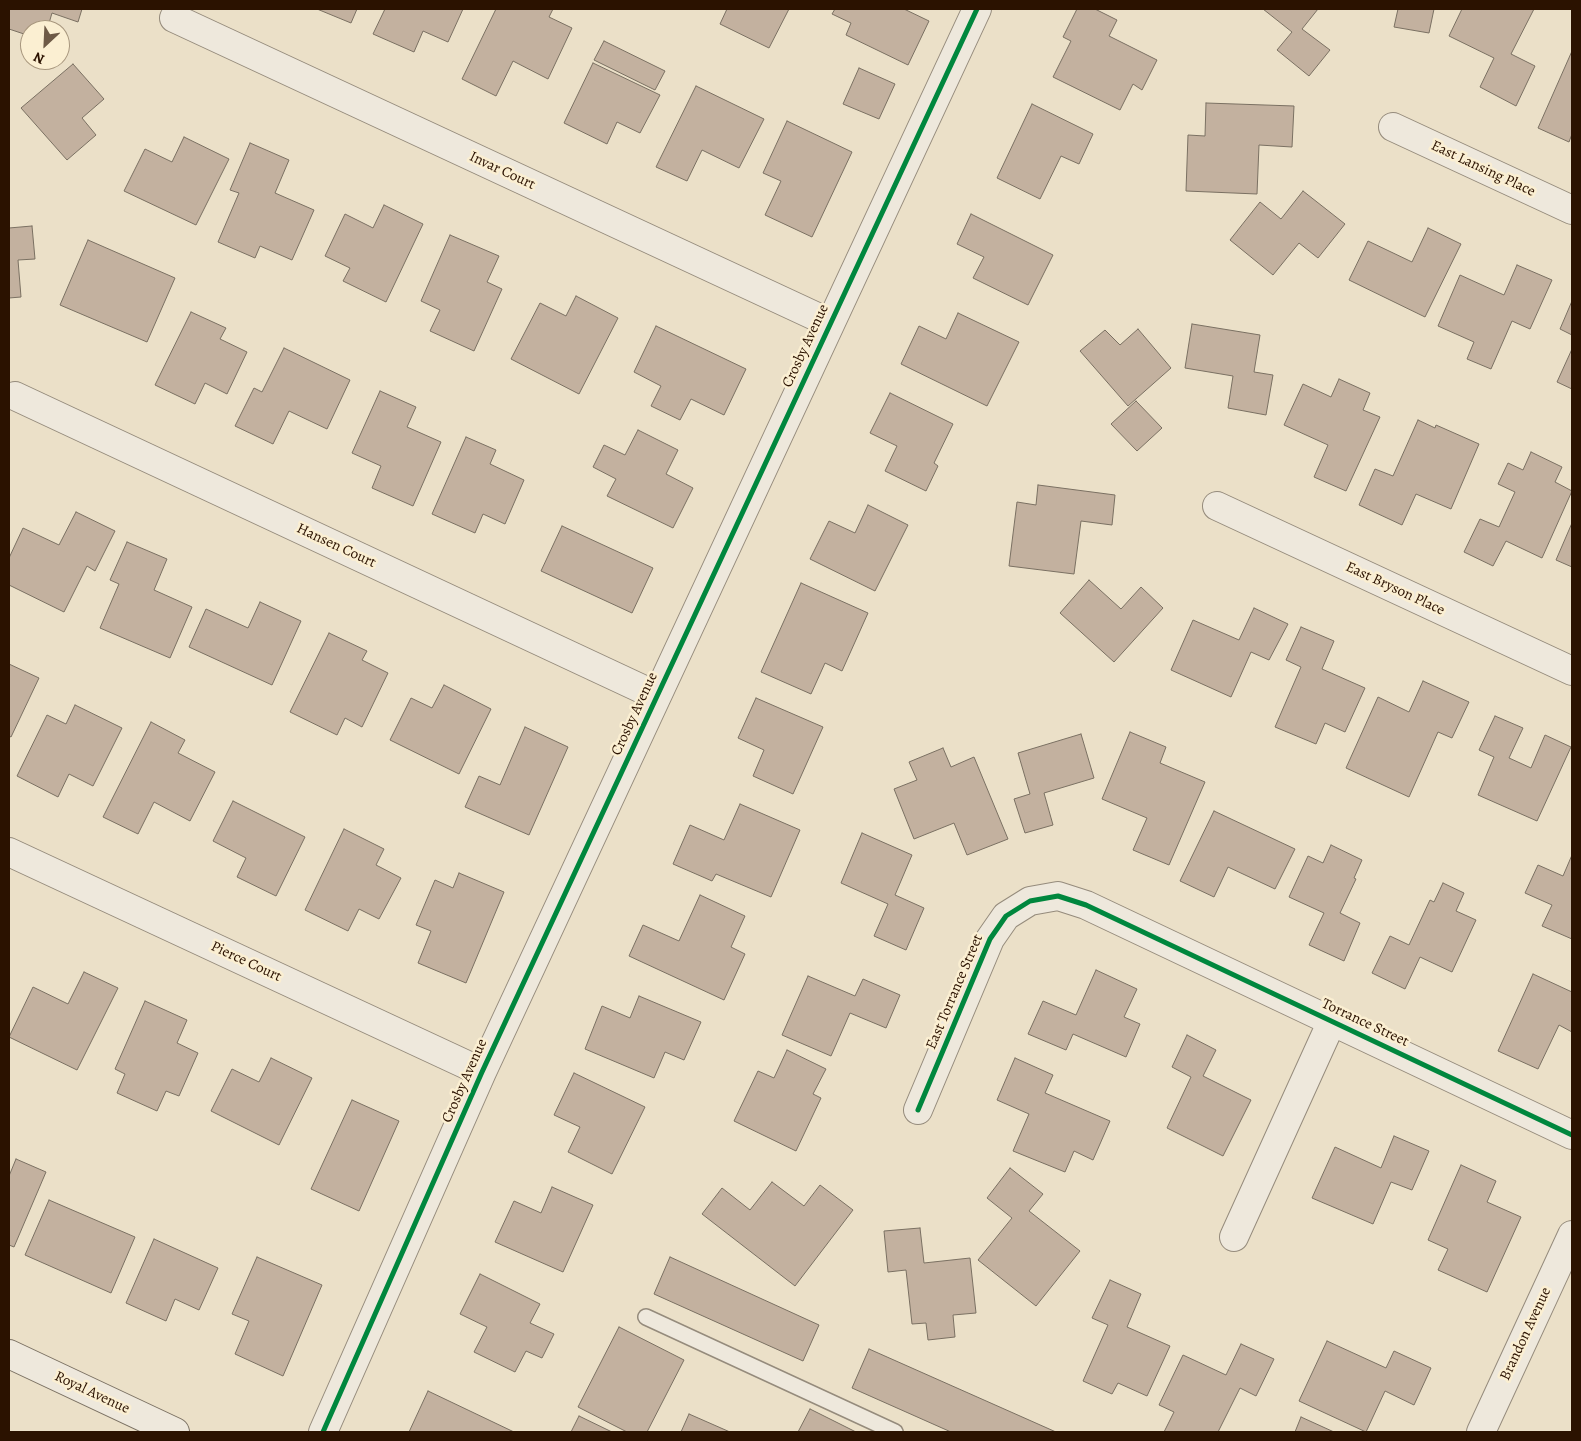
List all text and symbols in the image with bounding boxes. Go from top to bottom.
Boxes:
north arrow [20,20,70,70]
text: N [30,47,48,69]
street label: East Lansing Place [1428,137,1538,201]
street label: Invar Court [466,148,538,194]
street label: Crosby Avenue [779,301,833,391]
street label: Hansen Court [293,520,379,572]
street label: East Bryson Place [1343,558,1447,620]
street label: Crosby Avenue [608,669,662,759]
street label: East Torrance Street [923,932,987,1052]
street label: Pierce Court [208,938,284,986]
street label: Torrance Street [1319,995,1411,1051]
street label: Crosby Avenue [438,1036,492,1126]
street label: Brandon Avenue [1497,1284,1555,1384]
street label: Royal Avenue [52,1368,132,1418]

